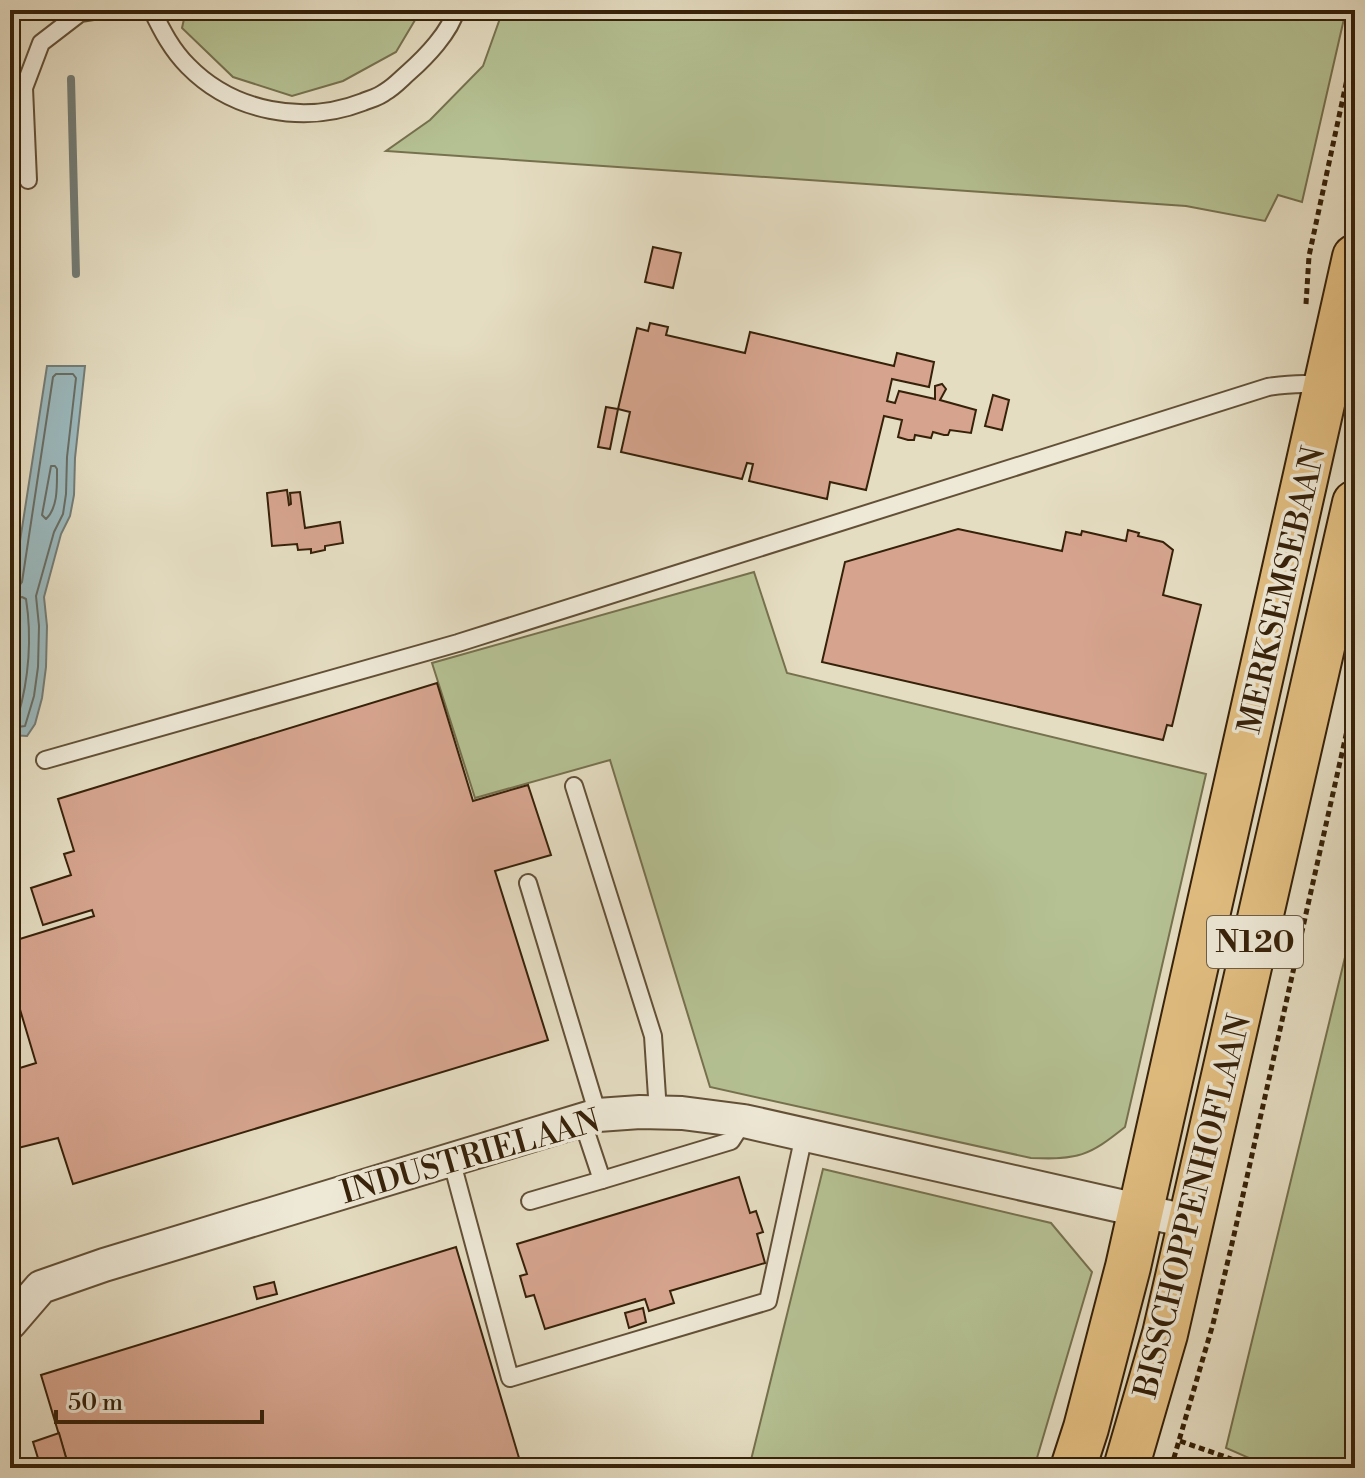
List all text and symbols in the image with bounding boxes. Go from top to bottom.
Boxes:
street label: MERKSEMSEBAAN [1230,443,1334,738]
road number: N120 [1207,916,1303,968]
street label: BISSCHOPPENHOFLAAN [1126,1010,1260,1403]
street label: INDUSTRIELAAN [336,1101,605,1213]
scale bar [56,1374,262,1424]
text: 50 m [68,1388,123,1418]

